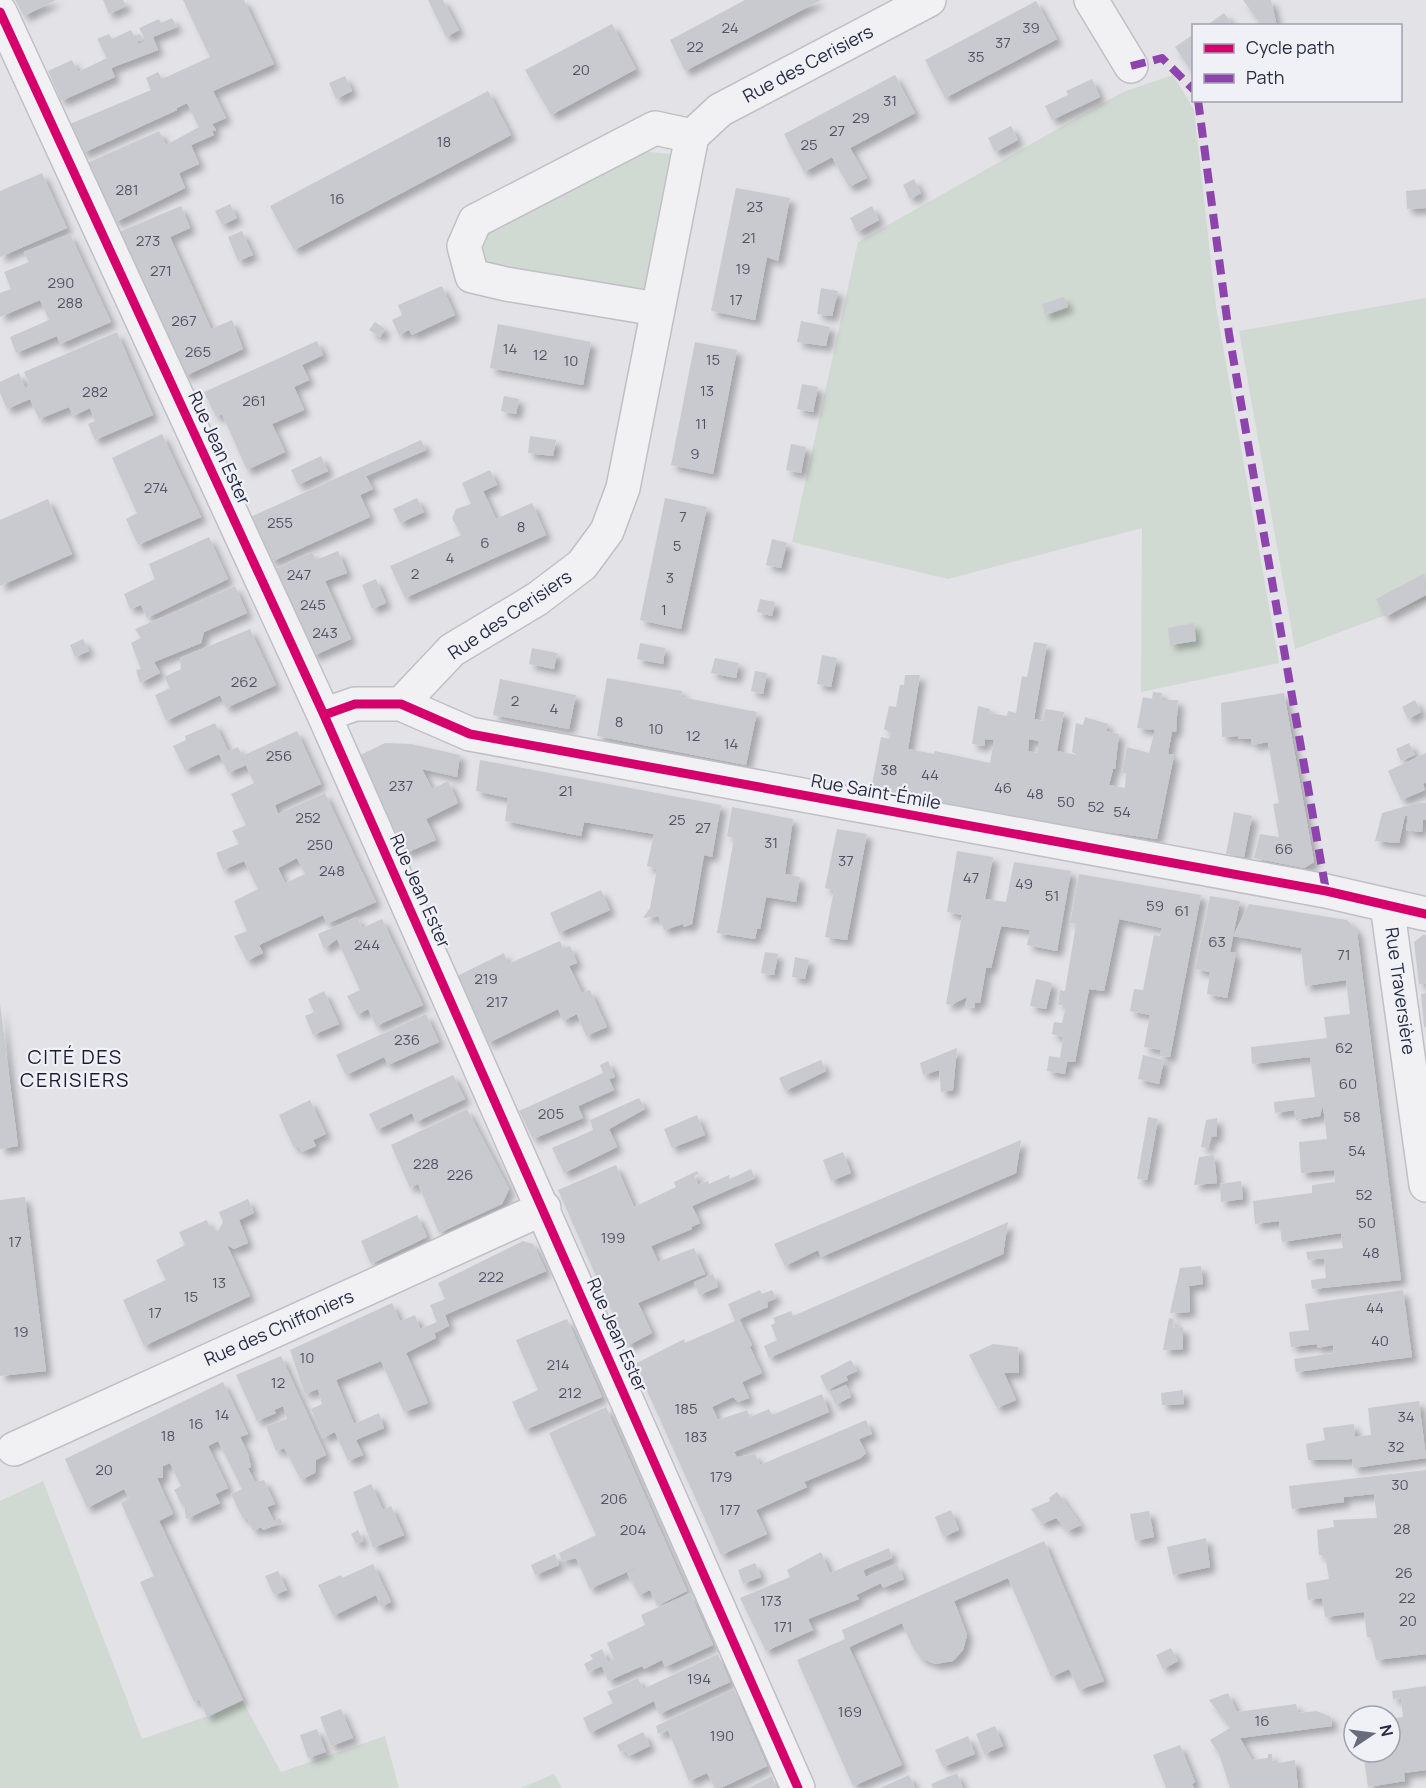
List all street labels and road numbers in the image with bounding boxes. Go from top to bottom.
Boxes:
street label: Rue des Cerisiers [738,19,877,108]
street label: Rue Jean Ester [183,387,257,509]
street label: Rue des Cerisiers [443,564,576,664]
street label: Rue Saint-Émile [809,768,943,814]
street label: Rue Jean Ester [385,830,457,952]
street label: Rue Traversière [1380,926,1422,1056]
street label: Rue Jean Ester [582,1274,654,1396]
street label: Rue des Chiffoniers [200,1283,357,1371]

